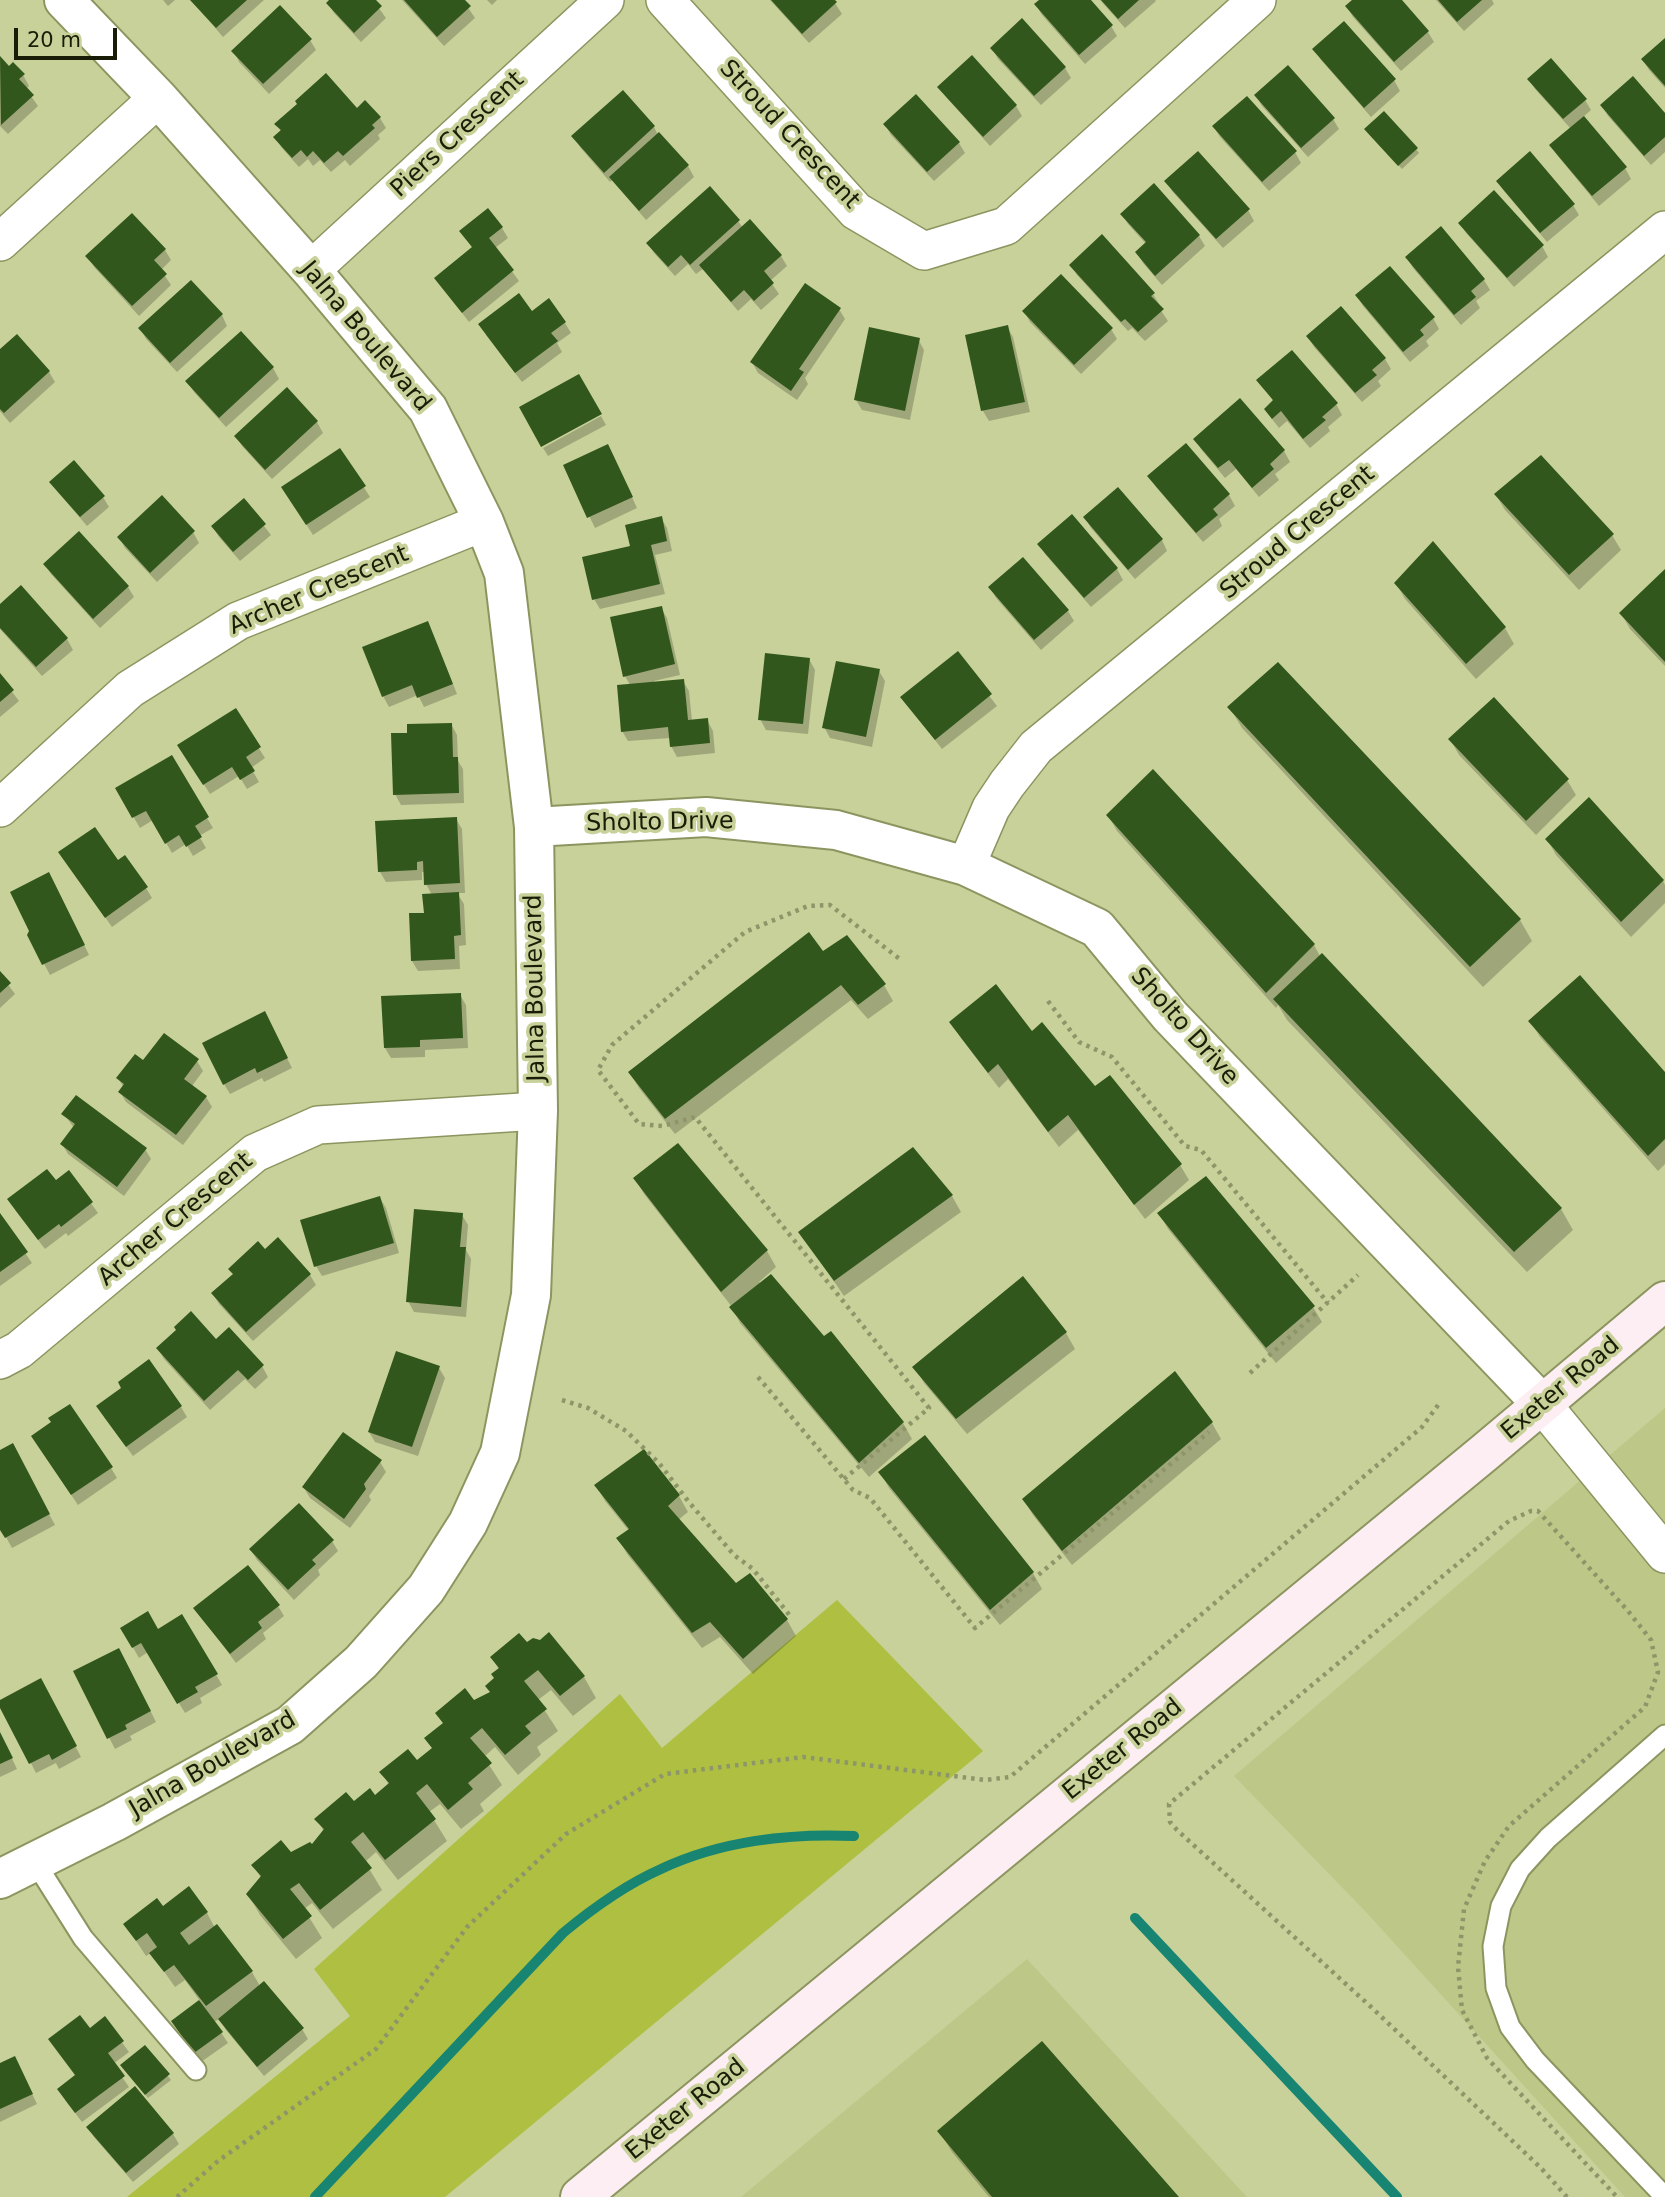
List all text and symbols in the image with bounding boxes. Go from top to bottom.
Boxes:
scale bar [18,14,121,58]
text: 20 m [27,28,81,52]
street label: Stroud Crescent [713,55,865,215]
street label: Piers Crescent [386,66,530,204]
street label: Jalna Boulevard [294,256,436,418]
street label: Stroud Crescent [1215,460,1381,606]
street label: Archer Crescent [225,540,413,642]
street label: Sholto Drive [586,807,734,839]
street label: Jalna Boulevard [520,894,552,1082]
street label: Sholto Drive [1124,963,1244,1091]
street label: Archer Crescent [93,1147,259,1293]
street label: Exeter Road [1496,1331,1626,1447]
street label: Exeter Road [1057,1693,1189,1807]
street label: Jalna Boulevard [125,1706,301,1824]
street label: Exeter Road [620,2053,752,2167]

